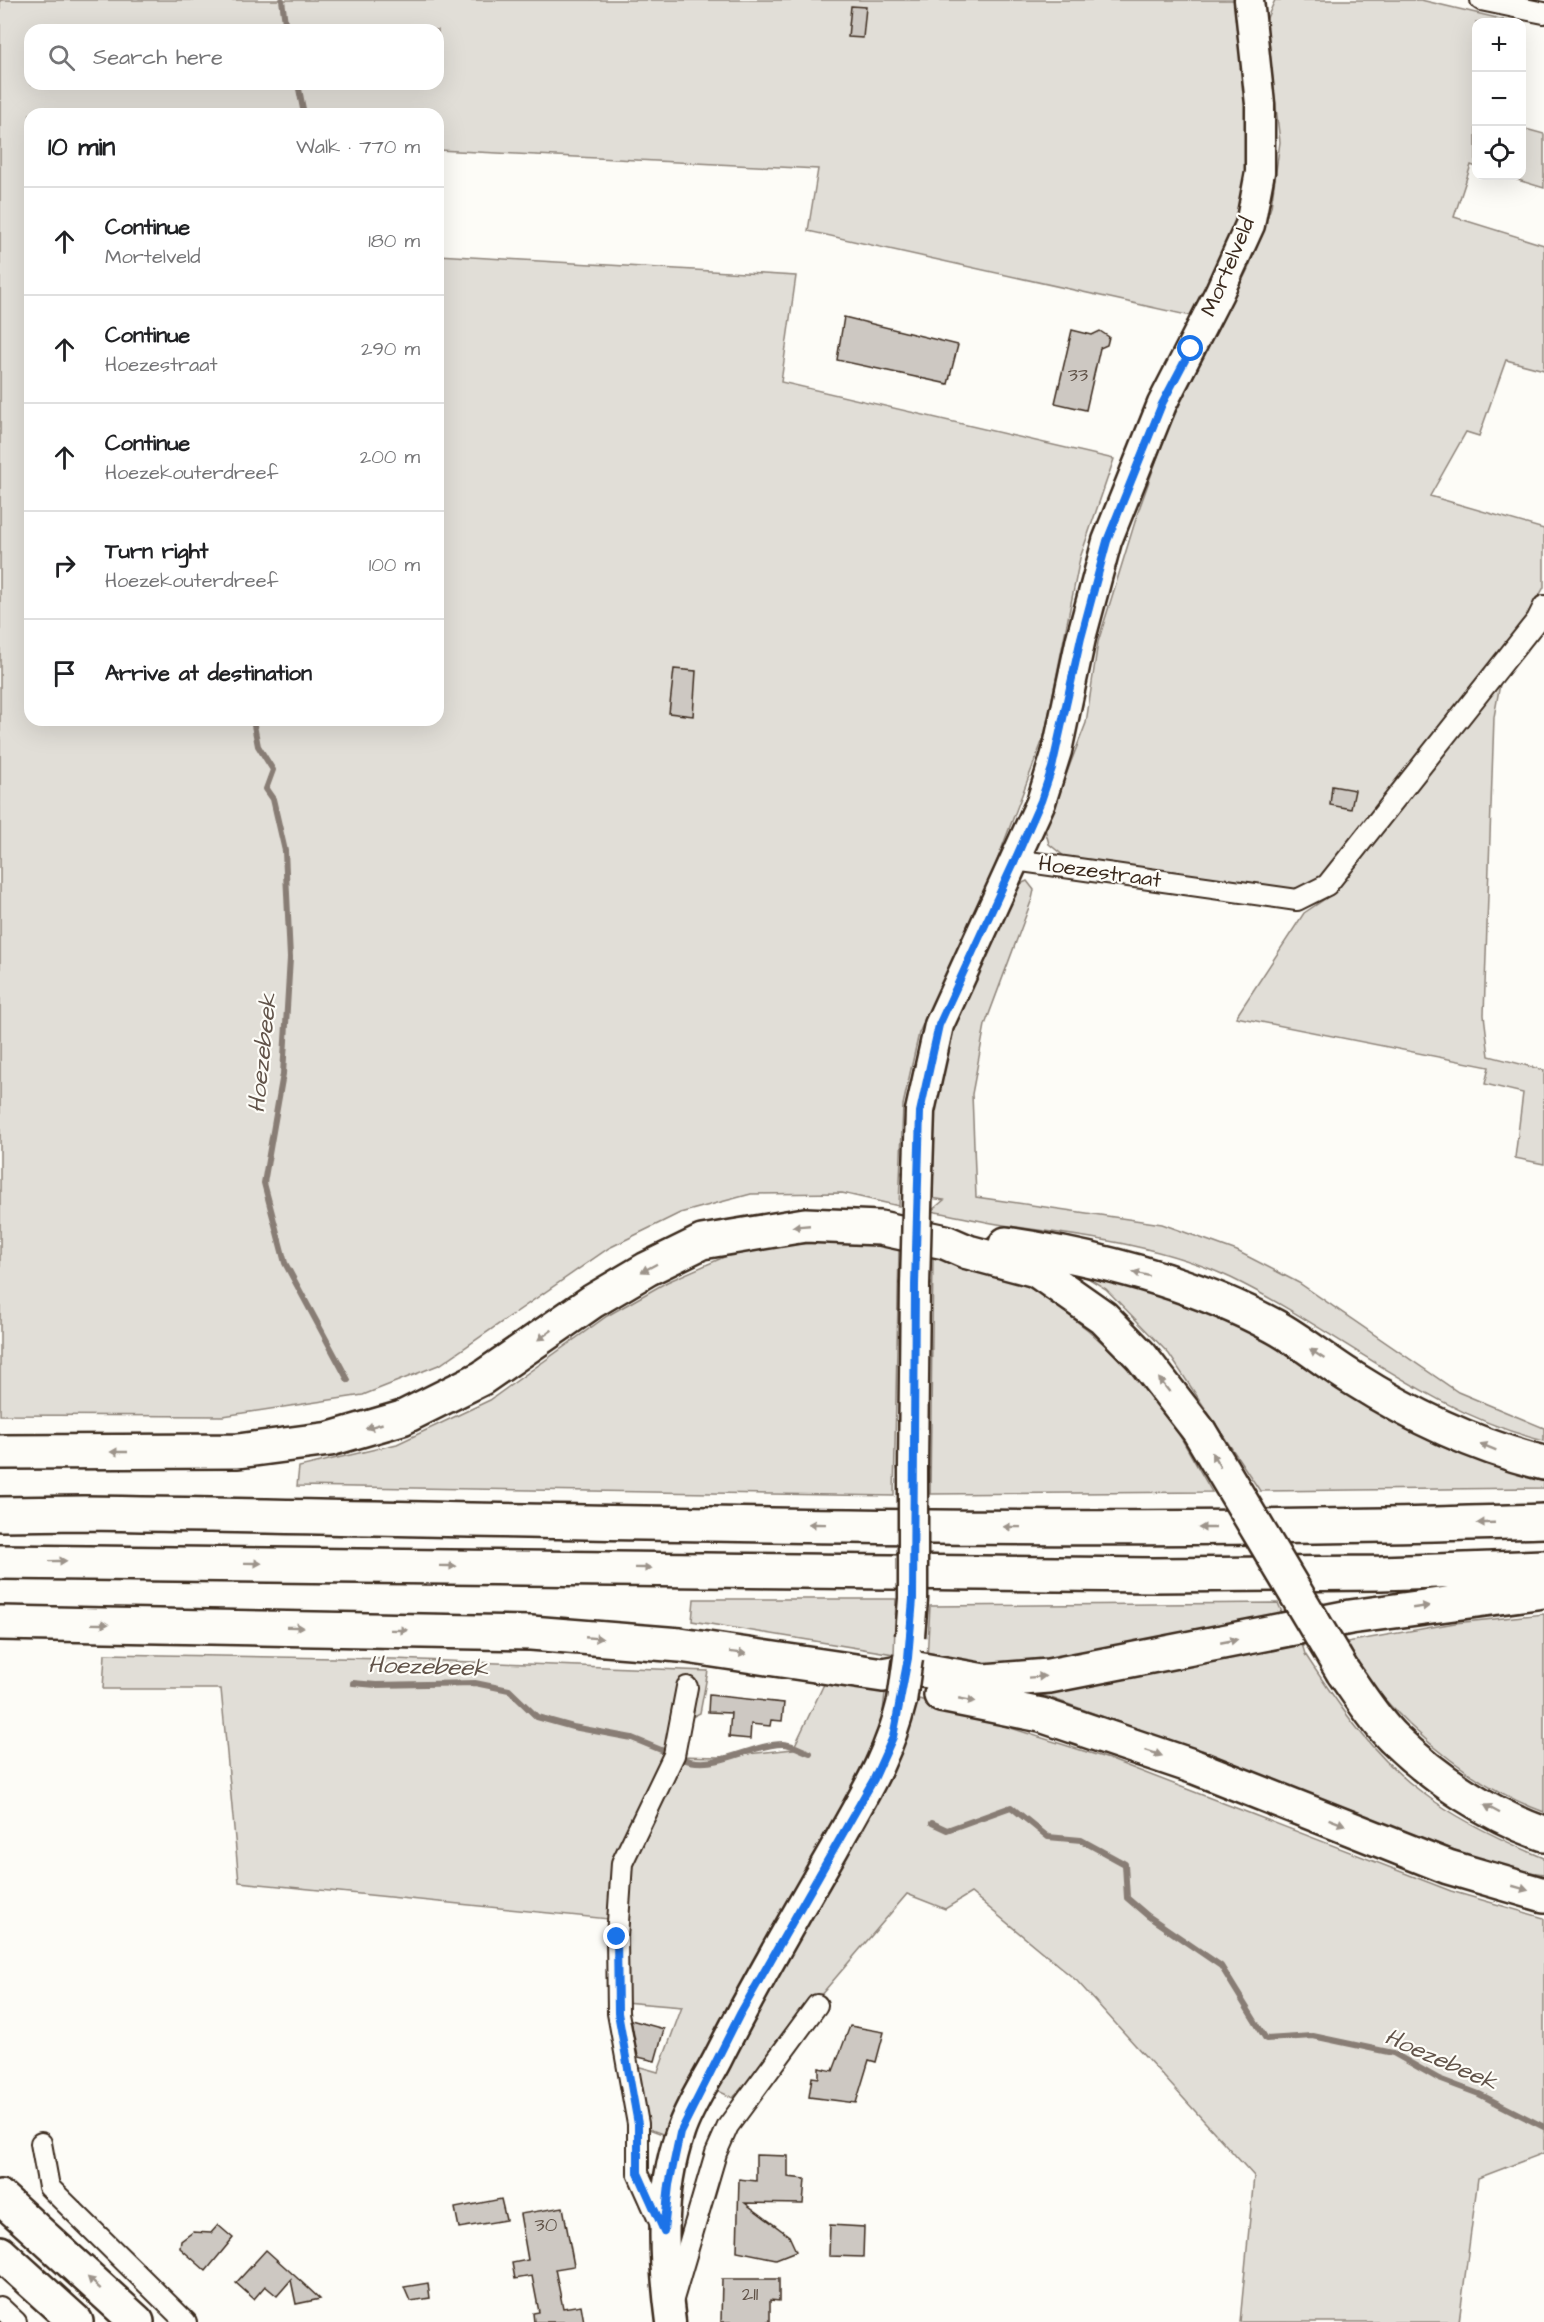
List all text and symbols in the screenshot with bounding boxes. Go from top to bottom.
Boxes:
map controls [1472,18,1526,180]
button: + [1472,18,1526,72]
search box [24,24,444,90]
icon: search [45,41,78,74]
text: Search here [93,42,223,73]
button: − [1472,72,1526,126]
button: locate [1472,126,1526,180]
text: 10 min [48,129,115,165]
text: Walk · 770 m [296,133,420,161]
text: Continue [105,212,190,243]
street label: Mortelveld [1193,213,1263,321]
icon: ahead [48,225,81,258]
text: 180 m [368,227,420,255]
text: Mortelveld [105,243,200,271]
text: Continue [105,320,190,351]
icon: ahead [48,333,81,366]
text: 290 m [361,335,420,363]
route start [1177,335,1203,361]
text: Hoezestraat [105,351,218,379]
house number: 33 [1068,361,1088,389]
text: Continue [105,428,190,459]
icon: ahead [48,441,81,474]
text: 200 m [360,443,420,471]
text: Hoezekouterdreef [105,459,278,487]
text: Turn right [105,536,208,567]
icon: right [48,549,81,582]
text: 100 m [369,551,420,579]
text: Hoezekouterdreef [105,567,278,595]
icon: arrive [48,657,81,690]
text: Arrive at destination [105,658,312,689]
street label: Hoezestraat [1037,848,1164,896]
water label: Hoezebeek [240,990,286,1114]
one-way arrow [791,1221,810,1231]
one-way arrow [641,1263,658,1273]
one-way arrow [1132,1269,1150,1279]
one-way arrow [537,1329,553,1341]
one-way arrow [1309,1349,1325,1360]
one-way arrow [1158,1377,1170,1392]
one-way arrow [365,1422,383,1431]
one-way arrow [1479,1442,1497,1451]
one-way arrow [110,1447,129,1457]
one-way arrow [1210,1452,1221,1468]
one-way arrow [1476,1518,1495,1528]
one-way arrow [807,1519,826,1529]
one-way arrow [1002,1522,1021,1532]
one-way arrow [1197,1523,1216,1533]
one-way arrow [49,1556,68,1566]
one-way arrow [244,1558,263,1568]
one-way arrow [439,1561,458,1571]
one-way arrow [634,1563,653,1573]
one-way arrow [1411,1603,1430,1612]
one-way arrow [91,1619,110,1629]
one-way arrow [286,1623,305,1632]
one-way arrow [390,1625,409,1634]
one-way arrow [585,1633,604,1643]
one-way arrow [1219,1636,1238,1645]
water label: Hoezebeek [367,1648,490,1686]
one-way arrow [729,1648,748,1657]
one-way arrow [1028,1672,1047,1681]
one-way arrow [958,1696,977,1705]
one-way arrow [1145,1749,1163,1759]
one-way arrow [1483,1804,1500,1813]
one-way arrow [1328,1817,1346,1827]
one-way arrow [1511,1884,1529,1893]
route end [603,1923,629,1949]
water label: Hoezebeek [1379,2020,1504,2100]
house number: 30 [535,2211,558,2239]
one-way arrow [87,2277,102,2290]
house number: 211 [742,2280,759,2308]

